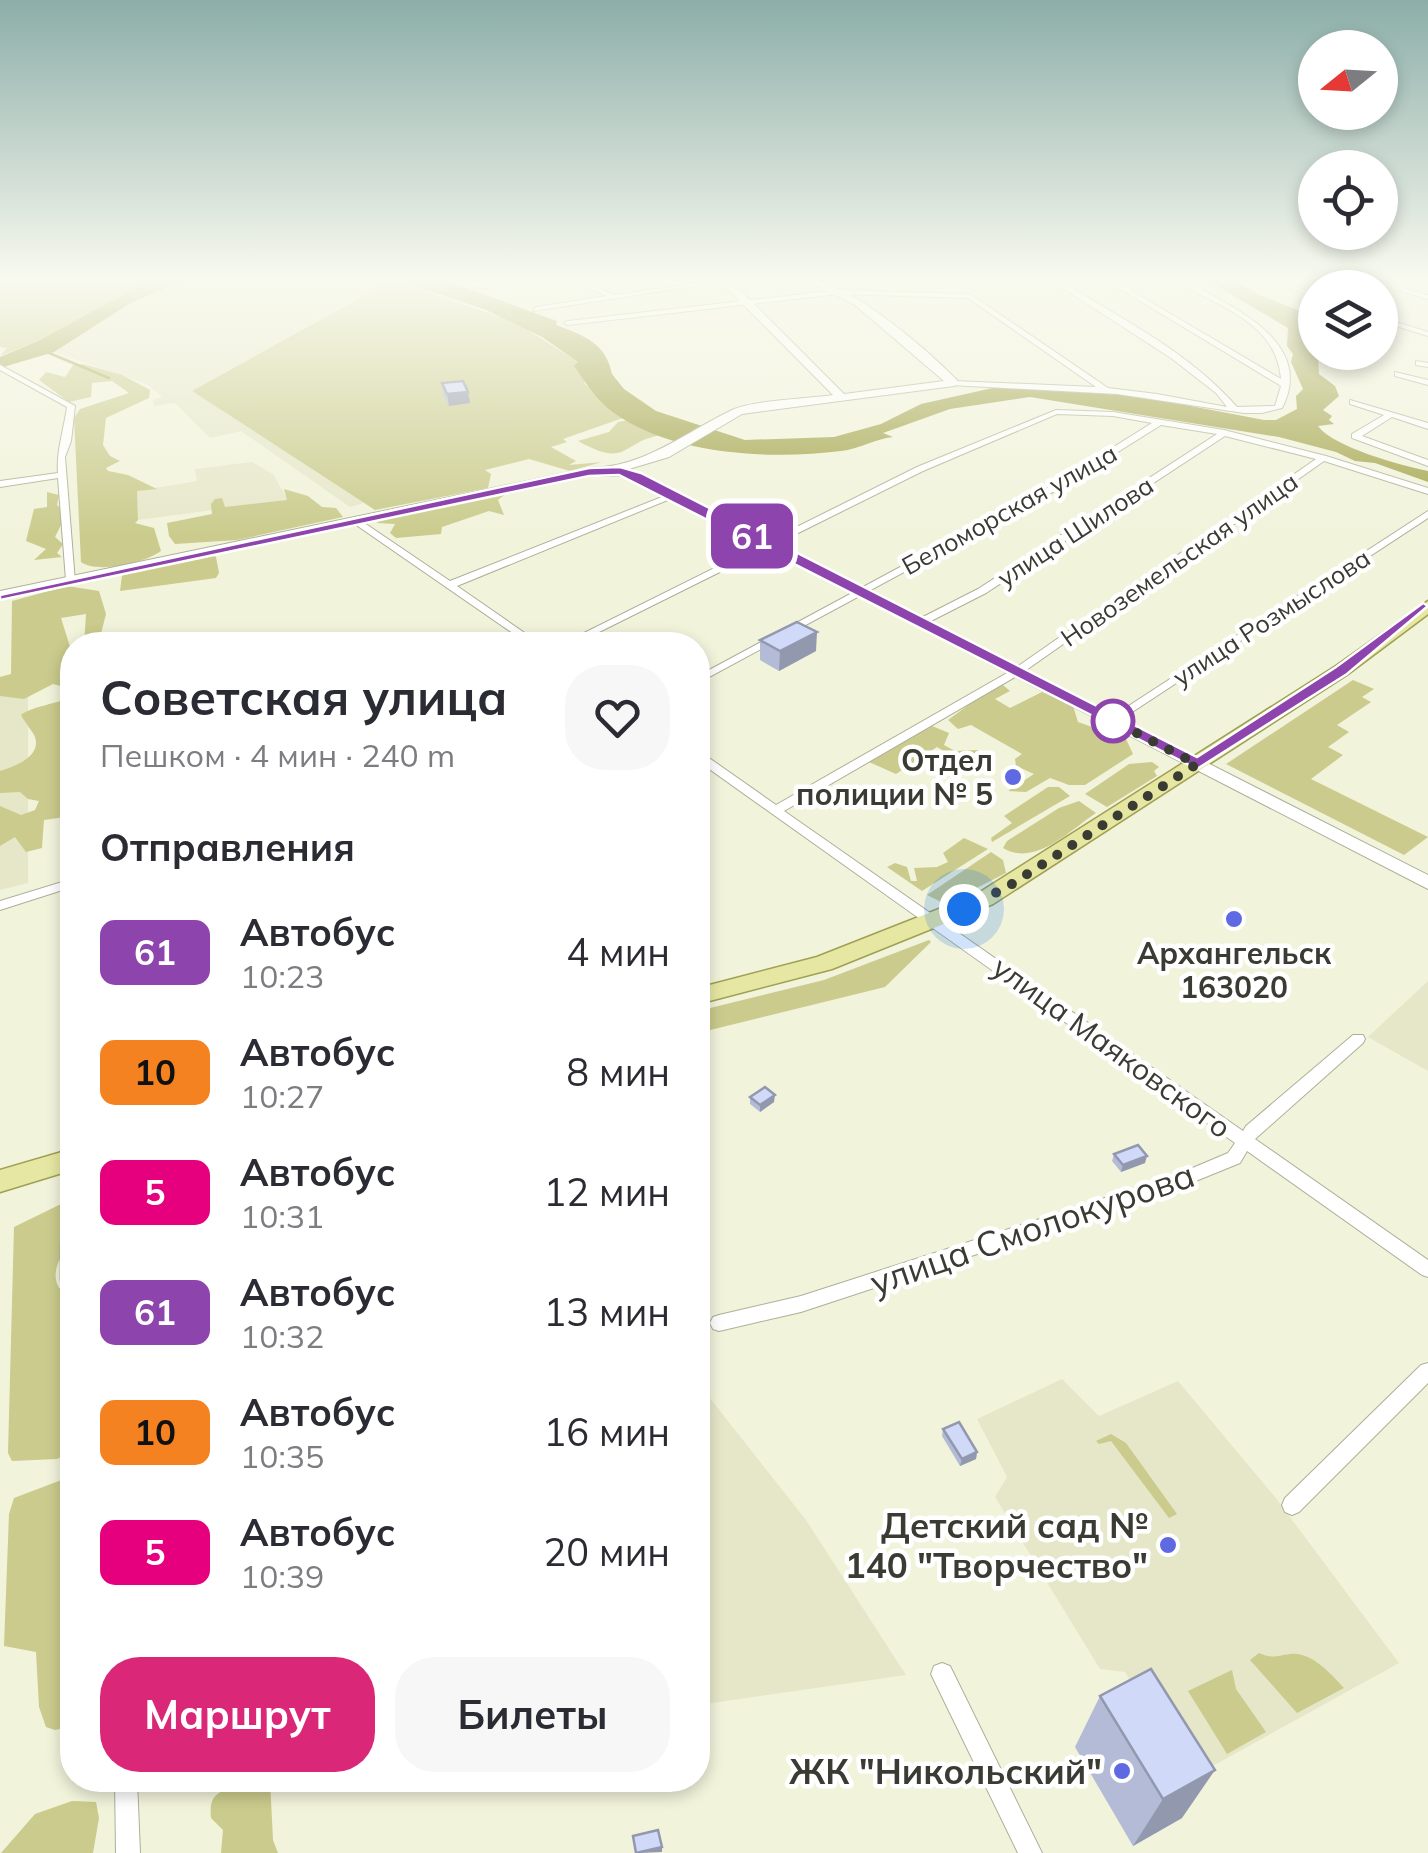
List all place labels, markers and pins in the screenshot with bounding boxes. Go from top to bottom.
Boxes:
unlabelled marker [1092,700,1134,742]
place label: Отдел полиции № 5 [796,741,993,813]
marker: Отдел полиции № 5 [1002,766,1024,788]
marker: Архангельск 163020 [1223,908,1245,930]
place label: Архангельск 163020 [1137,934,1332,1006]
place label: Детский сад № 140 "Творчество" [845,1503,1148,1587]
marker: Детский сад № 140 "Творчество" [1157,1534,1179,1556]
place label: ЖК "Никольский" [789,1749,1102,1793]
marker: ЖК "Никольский" [1111,1760,1133,1782]

